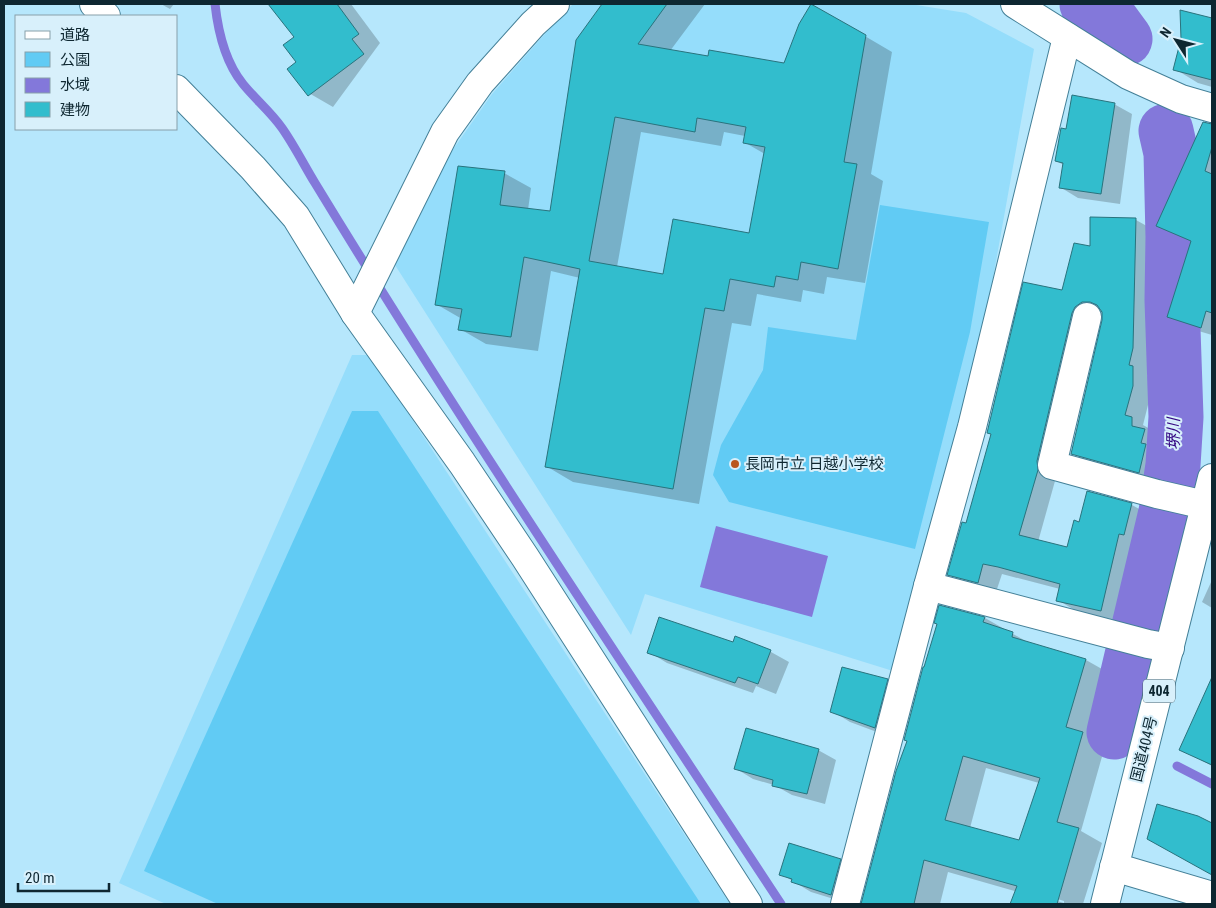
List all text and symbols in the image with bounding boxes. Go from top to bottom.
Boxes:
legend [15,15,178,130]
north arrow [1151,15,1201,65]
text: N [1156,24,1174,41]
text: 道路 [60,26,90,44]
text: 公園 [60,51,90,69]
text: 水域 [60,76,90,94]
text: 建物 [60,101,90,119]
water label: 堺川 [1164,416,1183,450]
place label: 長岡市立 日越小学校 [745,455,883,473]
marker: 長岡市立 日越小学校 [729,458,741,470]
road number: 404 [1143,679,1175,702]
street label: 国道404号 [1127,714,1161,784]
scale bar [18,860,109,892]
text: 20 m [25,869,55,887]

